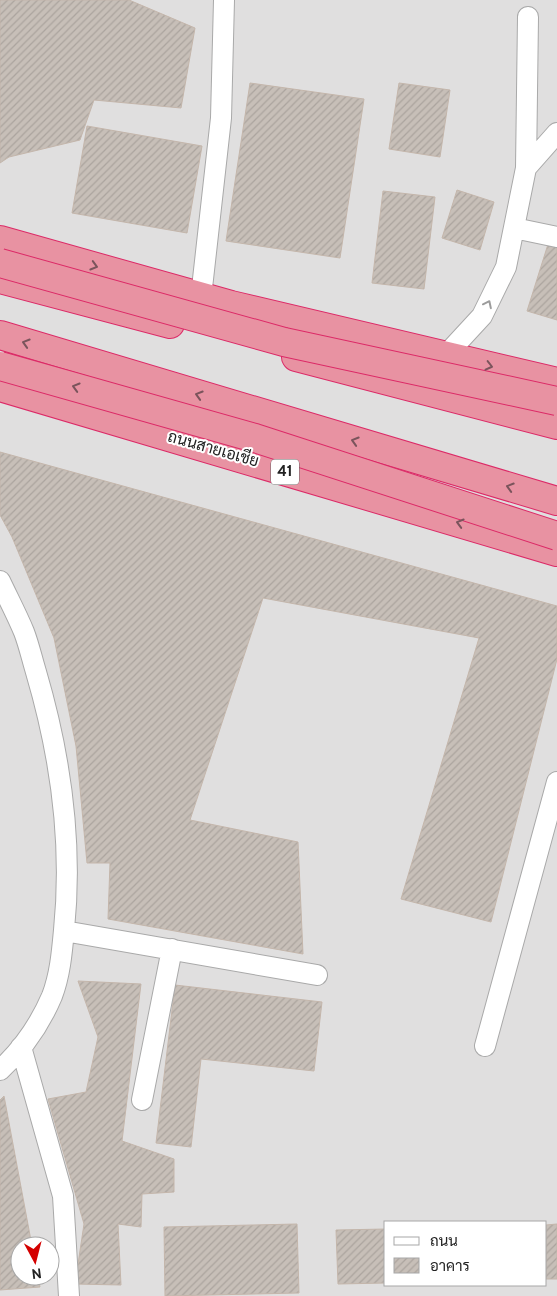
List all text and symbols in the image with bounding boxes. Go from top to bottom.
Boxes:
one-way arrow [89,261,98,271]
one-way arrow [482,300,492,309]
one-way arrow [23,339,31,349]
one-way arrow [485,360,493,370]
one-way arrow [72,383,80,393]
one-way arrow [195,390,203,400]
street label: ถนนสายเอเชีย [165,425,262,473]
one-way arrow [351,437,359,447]
road number: 41 [271,460,299,484]
one-way arrow [507,483,515,493]
one-way arrow [456,519,465,529]
legend [384,1221,547,1286]
text: ถนน [430,1233,458,1252]
north arrow [10,1236,60,1286]
text: อาคาร [430,1258,470,1277]
text: N [30,1263,42,1281]

